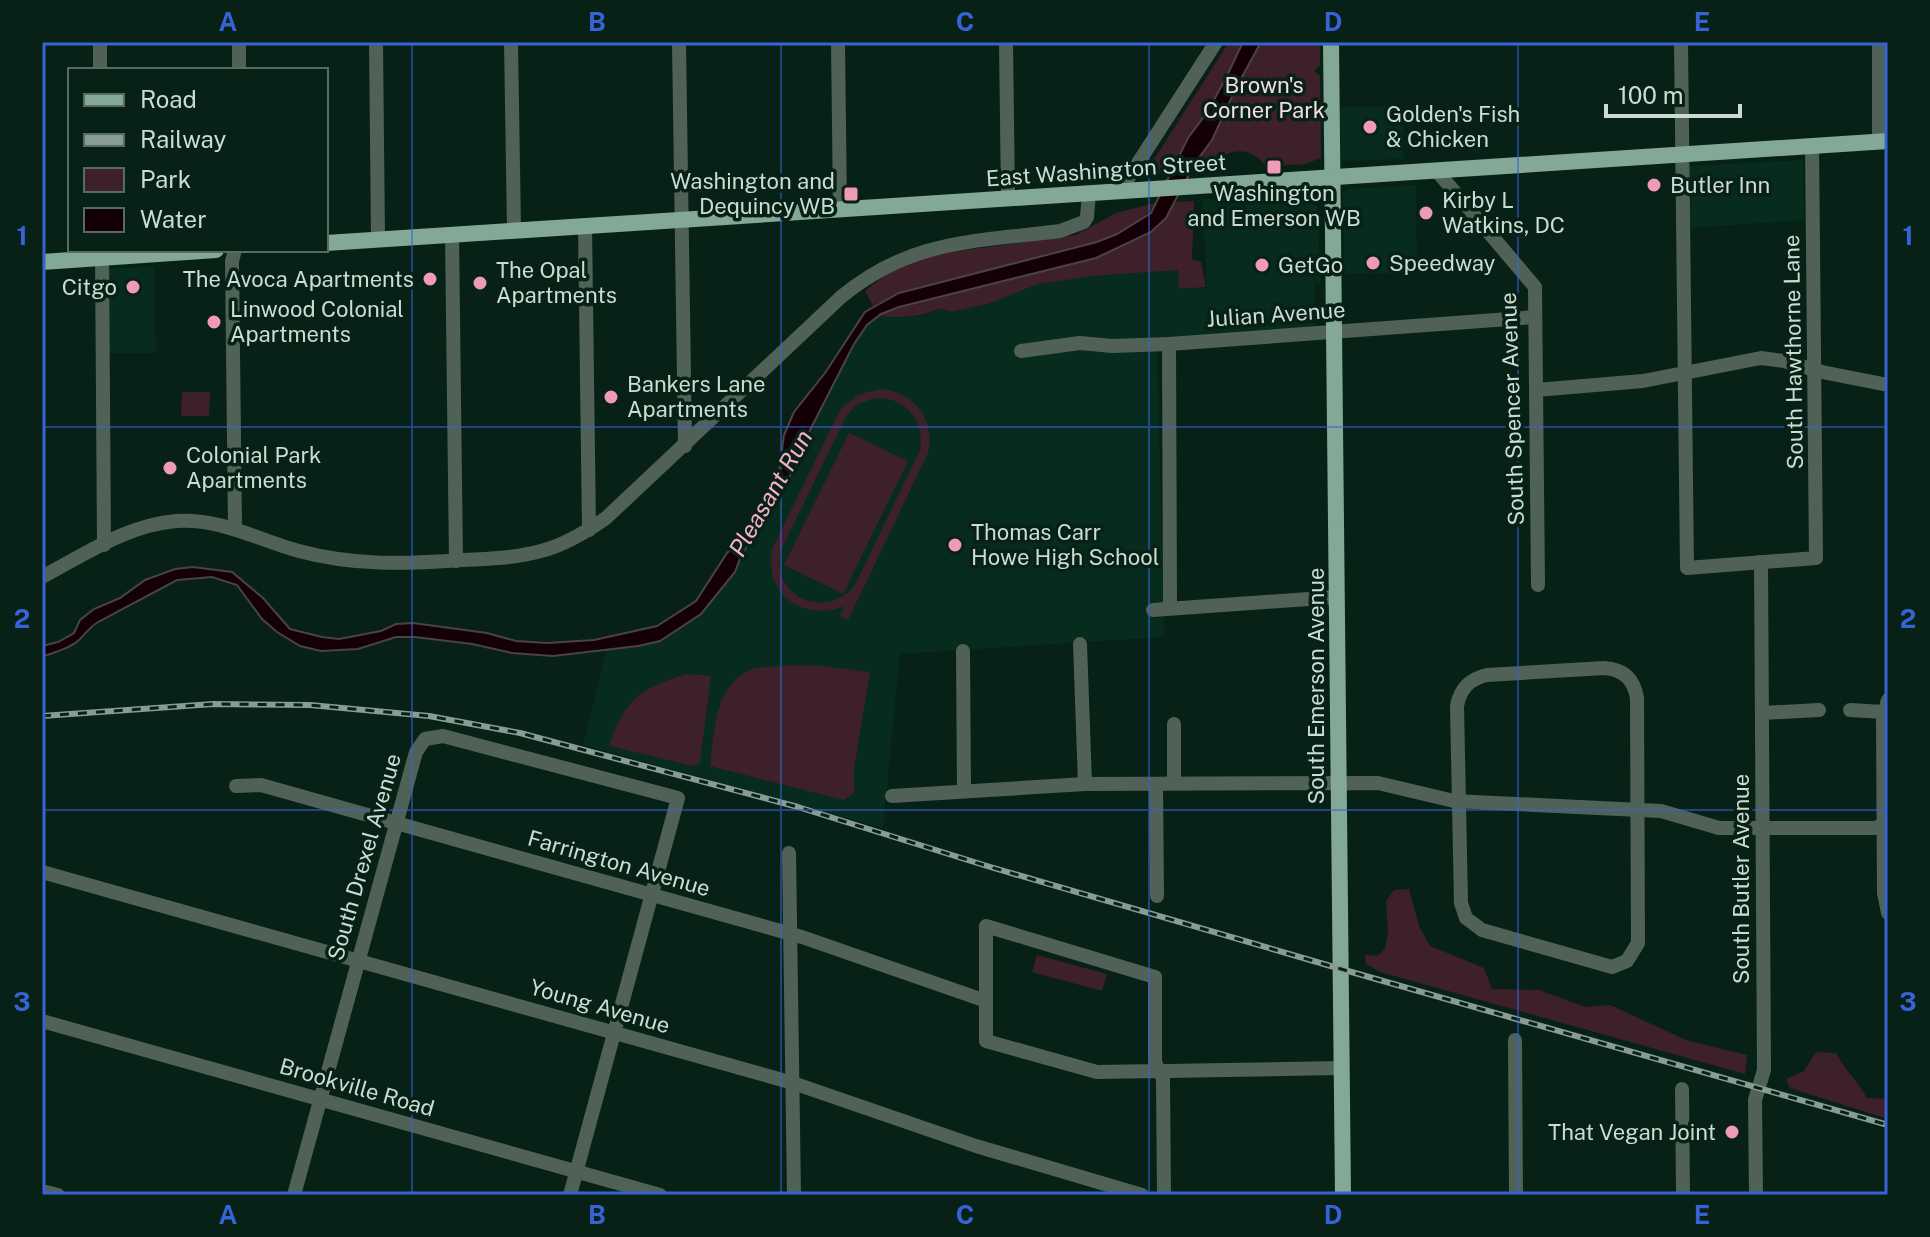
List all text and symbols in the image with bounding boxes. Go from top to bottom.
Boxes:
text: A [219,6,238,37]
text: B [588,6,606,37]
text: C [956,6,974,37]
text: D [1324,6,1342,37]
text: E [1694,6,1710,37]
legend [68,68,328,252]
scale bar [1606,68,1740,118]
park label: Brown's Corner Park [1203,72,1325,123]
text: 100 m [1618,81,1684,109]
text: Road [140,85,197,113]
place label: Golden's Fish & Chicken [1386,101,1520,152]
marker: Golden's Fish & Chicken [1361,118,1379,136]
text: Railway [140,125,226,153]
street label: East Washington Street [985,149,1227,191]
marker: Washington and Emerson WB [1265,158,1283,176]
text: Park [140,165,191,193]
place label: Washington and Dequincy WB [670,168,835,219]
place label: Butler Inn [1670,172,1770,198]
marker: Butler Inn [1645,176,1663,194]
place label: Washington and Emerson WB [1187,180,1361,231]
marker: Washington and Dequincy WB [842,185,860,203]
place label: Kirby L Watkins, DC [1442,187,1565,238]
marker: Kirby L Watkins, DC [1417,204,1435,222]
text: Water [140,205,207,233]
text: 1 [16,220,28,251]
text: 1 [1902,220,1914,251]
street label: South Hawthorne Lane [1778,234,1808,470]
place label: Speedway [1389,250,1496,276]
place label: GetGo [1278,252,1343,278]
marker: Speedway [1364,254,1382,272]
marker: GetGo [1253,256,1271,274]
place label: The Opal Apartments [496,257,617,308]
place label: The Avoca Apartments [183,266,414,292]
marker: The Avoca Apartments [421,270,439,288]
place label: Citgo [62,274,117,300]
marker: The Opal Apartments [471,274,489,292]
marker: Citgo [124,278,142,296]
street label: South Spencer Avenue [1495,292,1529,526]
place label: Linwood Colonial Apartments [230,296,404,347]
street label: Julian Avenue [1206,296,1346,332]
marker: Linwood Colonial Apartments [205,313,223,331]
place label: Bankers Lane Apartments [627,371,766,422]
marker: Bankers Lane Apartments [602,388,620,406]
water label: Pleasant Run [722,425,818,561]
place label: Colonial Park Apartments [186,442,321,493]
marker: Colonial Park Apartments [161,459,179,477]
place label: Thomas Carr Howe High School [971,519,1159,570]
marker: Thomas Carr Howe High School [946,536,964,554]
street label: South Emerson Avenue [1303,567,1329,805]
text: 2 [14,603,30,634]
text: 2 [1900,603,1916,634]
street label: South Drexel Avenue [322,751,406,963]
street label: South Butler Avenue [1728,774,1754,984]
street label: Farrington Avenue [525,825,713,901]
street label: Young Avenue [527,974,673,1038]
text: 3 [13,986,31,1017]
text: 3 [1899,986,1917,1017]
street label: Brookville Road [277,1053,437,1121]
place label: That Vegan Joint [1548,1119,1716,1145]
marker: That Vegan Joint [1723,1123,1741,1141]
text: A [219,1199,238,1230]
text: B [588,1199,606,1230]
text: C [956,1199,974,1230]
text: D [1324,1199,1342,1230]
text: E [1694,1199,1710,1230]

